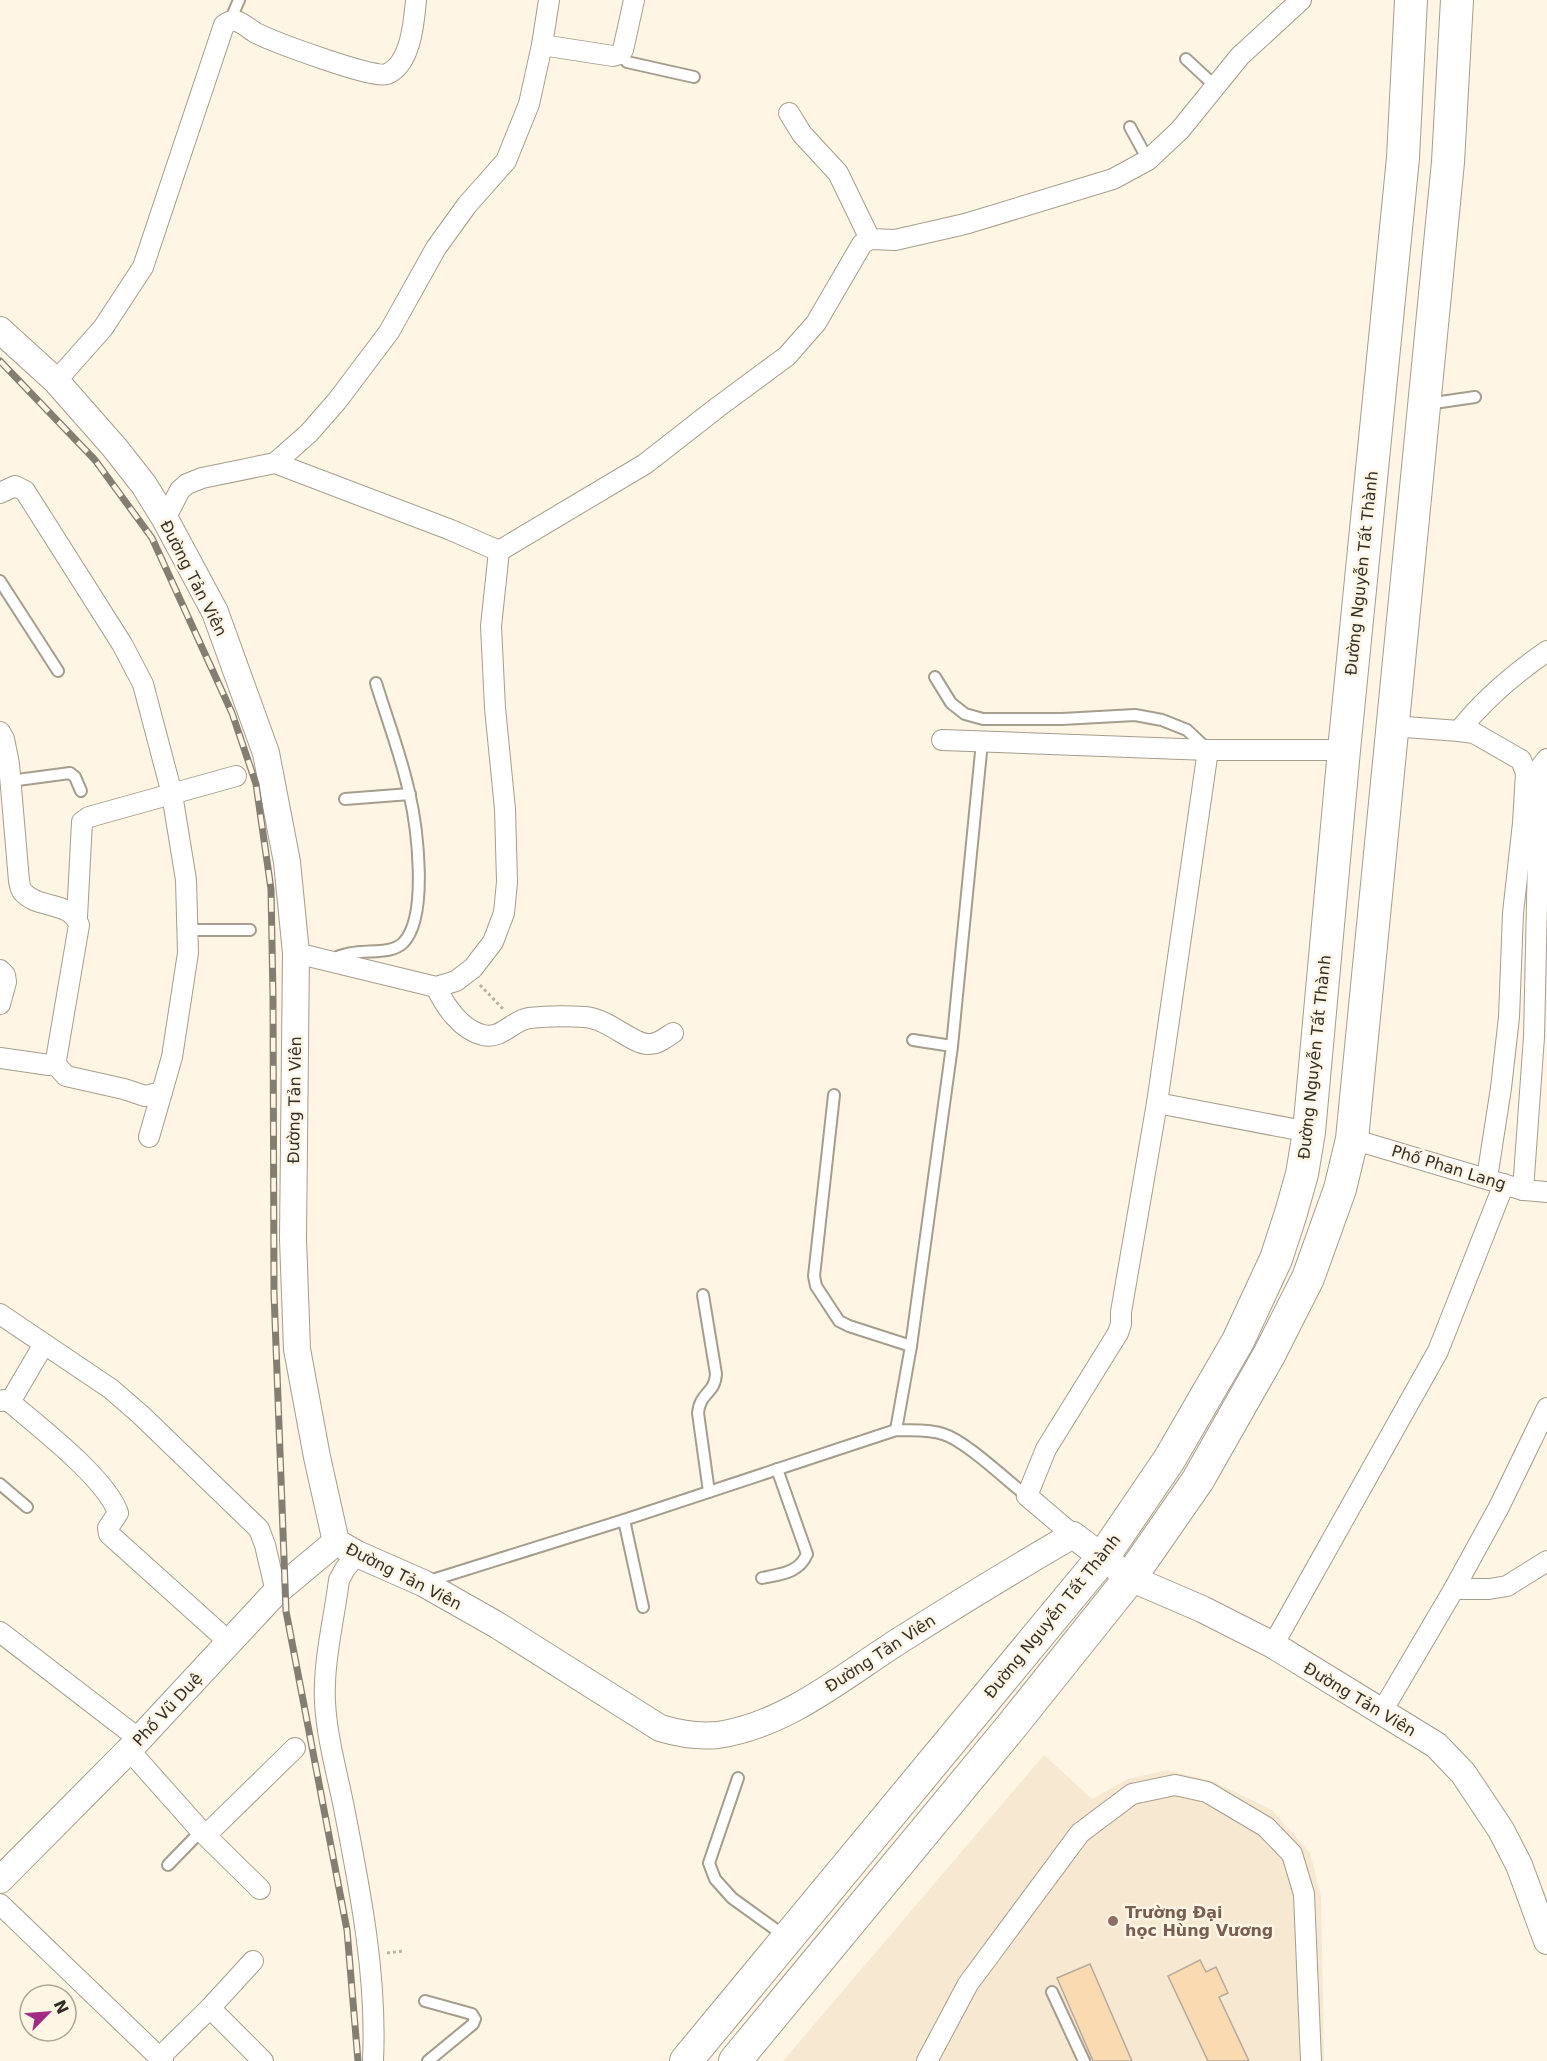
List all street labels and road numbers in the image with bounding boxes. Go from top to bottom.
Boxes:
street label: Đường Nguyễn Tất Thành [1341,470,1382,676]
street label: Đường Tản Viên [156,517,231,639]
street label: Đường Nguyễn Tất Thành [1294,954,1335,1160]
street label: Đường Tản Viên [284,1036,305,1164]
street label: Phố Phan Lang [1389,1141,1508,1194]
street label: Đường Nguyễn Tất Thành [980,1531,1124,1702]
street label: Đường Tản Viên [343,1539,465,1614]
street label: Đường Tản Viên [822,1611,939,1696]
street label: Đường Tản Viên [1300,1658,1419,1740]
street label: Phố Vũ Duệ [129,1669,206,1750]

